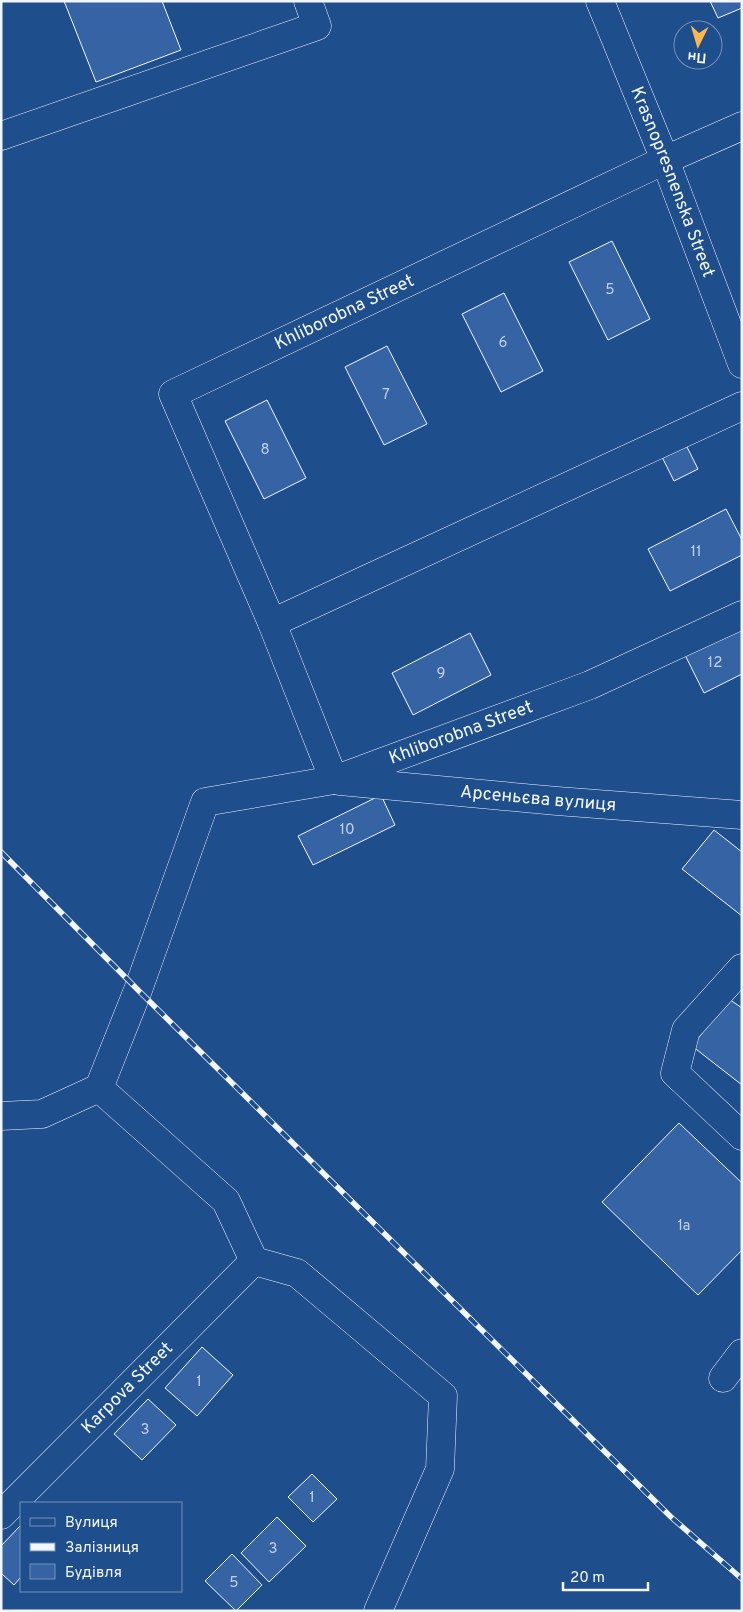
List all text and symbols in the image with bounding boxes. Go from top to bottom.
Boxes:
north arrow [673,20,723,70]
text: Пн [687,47,707,66]
street label: Krasnopresnenska Street [625,83,720,281]
street label: Khliborobna Street [271,270,418,356]
house number: 5 [605,281,615,300]
house number: 6 [499,334,508,353]
house number: 7 [382,386,390,405]
house number: 8 [260,441,270,460]
house number: 11 [690,543,702,562]
house number: 12 [708,654,722,673]
house number: 9 [437,665,445,684]
street label: Khliborobna Street [386,696,536,770]
street label: Арсеньєва вулиця [459,781,617,817]
house number: 10 [339,821,355,840]
house number: 1а [677,1217,691,1236]
street label: Karpova Street [77,1337,178,1439]
house number: 1 [196,1373,202,1392]
house number: 3 [140,1421,150,1440]
house number: 1 [309,1489,315,1508]
legend [20,1502,182,1592]
text: Вулиця [65,1514,118,1533]
text: Залізниця [65,1539,139,1558]
house number: 3 [268,1540,278,1559]
scale bar [563,1560,648,1592]
text: Будівля [65,1564,122,1583]
text: 20 m [570,1569,605,1588]
house number: 5 [229,1574,239,1593]

